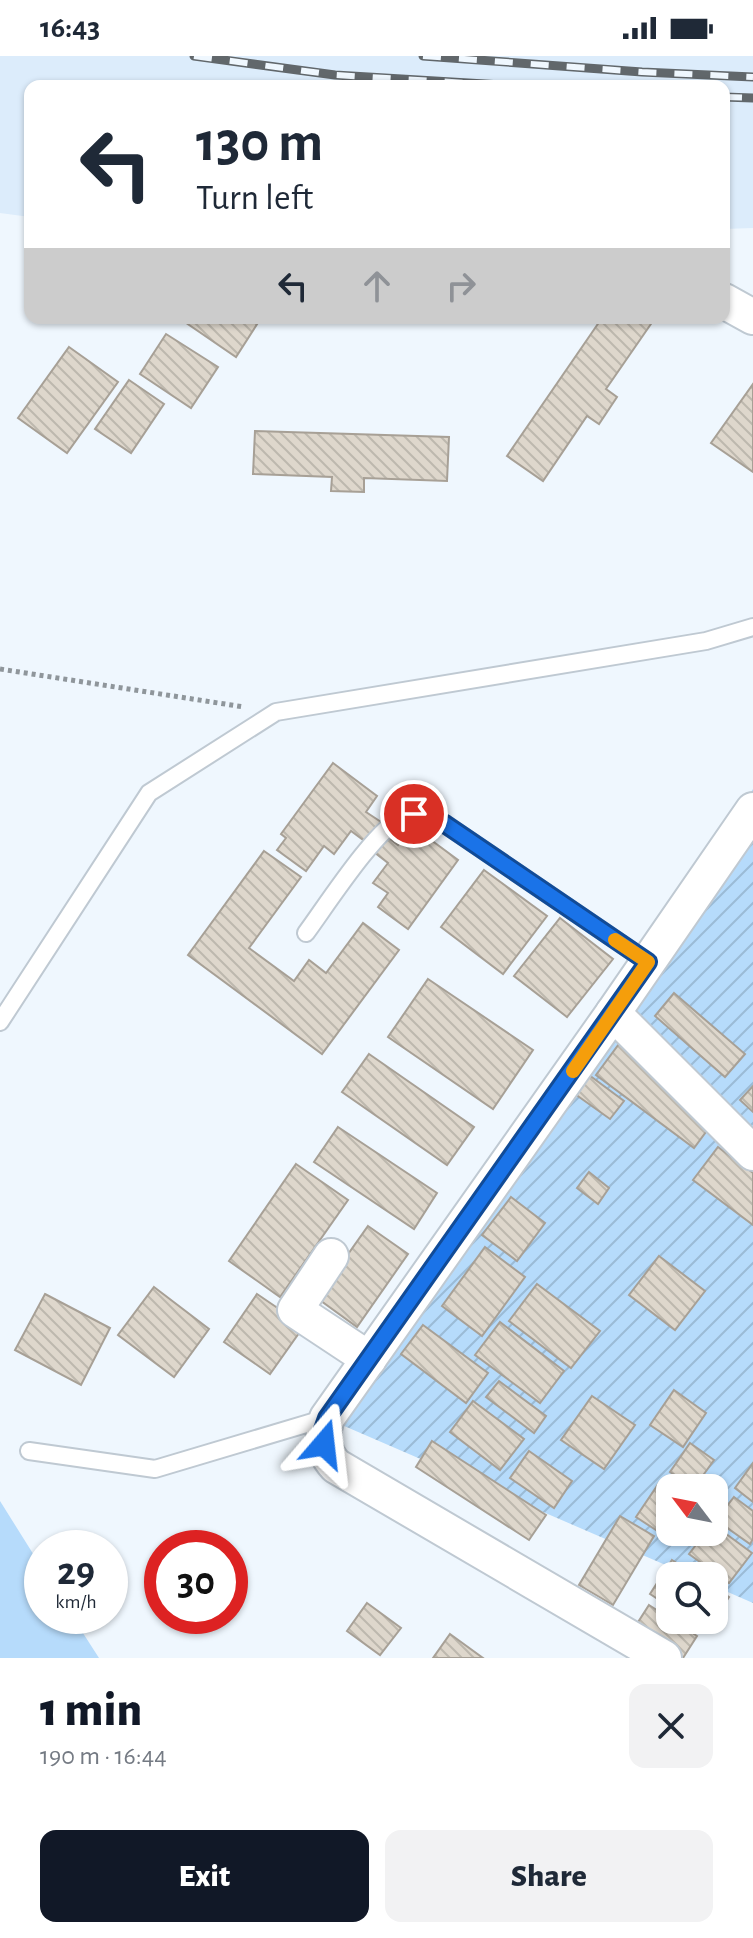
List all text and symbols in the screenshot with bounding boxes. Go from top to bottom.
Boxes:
text: 16:43 [40,13,100,43]
icon: left [64,112,168,216]
text: 130 m [196,115,323,171]
text: Turn left [196,180,313,216]
icon: left [271,264,315,308]
icon: ahead [355,264,399,308]
icon: right [439,264,483,308]
pin [380,780,448,848]
icon: arrive [392,792,436,836]
position arrow [282,1402,366,1486]
north arrow [656,1474,728,1546]
map controls [656,1474,728,1634]
speed limit sign: 30 [144,1530,248,1634]
text: 29 [57,1552,95,1592]
button: search [656,1562,728,1634]
text: km/h [55,1592,97,1612]
button: close [629,1684,713,1768]
text: 1 min [40,1687,142,1735]
text: 190 m · 16:44 [40,1743,167,1769]
button: Exit [40,1830,369,1922]
button: Share [385,1830,713,1922]

